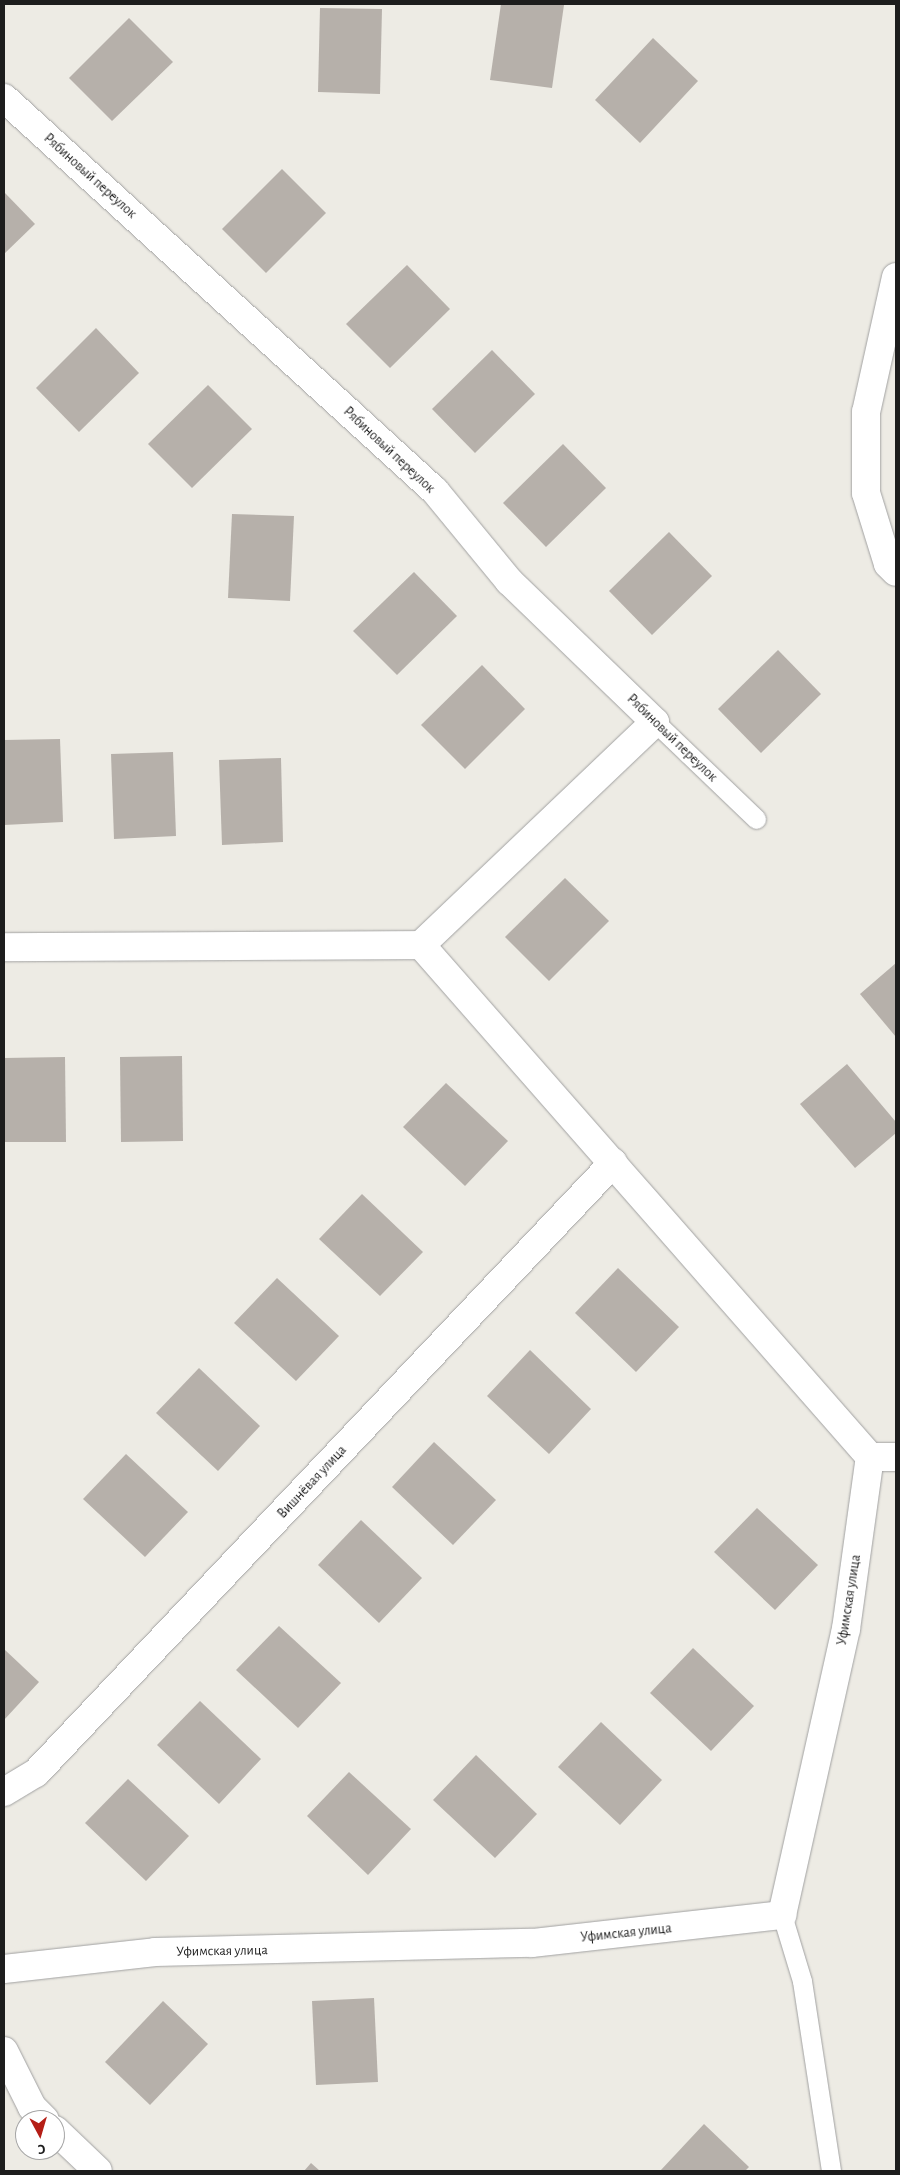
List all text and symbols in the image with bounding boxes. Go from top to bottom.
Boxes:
street label: Рябиновый переулок [40,130,140,222]
street label: Рябиновый переулок [340,403,438,497]
street label: Рябиновый переулок [623,691,721,785]
street label: Вишнёвая улица [274,1442,350,1522]
street label: Уфимская улица [834,1553,864,1647]
street label: Уфимская улица [580,1920,672,1946]
street label: Уфимская улица [176,1942,268,1960]
north arrow [15,2110,65,2160]
text: С [37,2142,46,2156]

